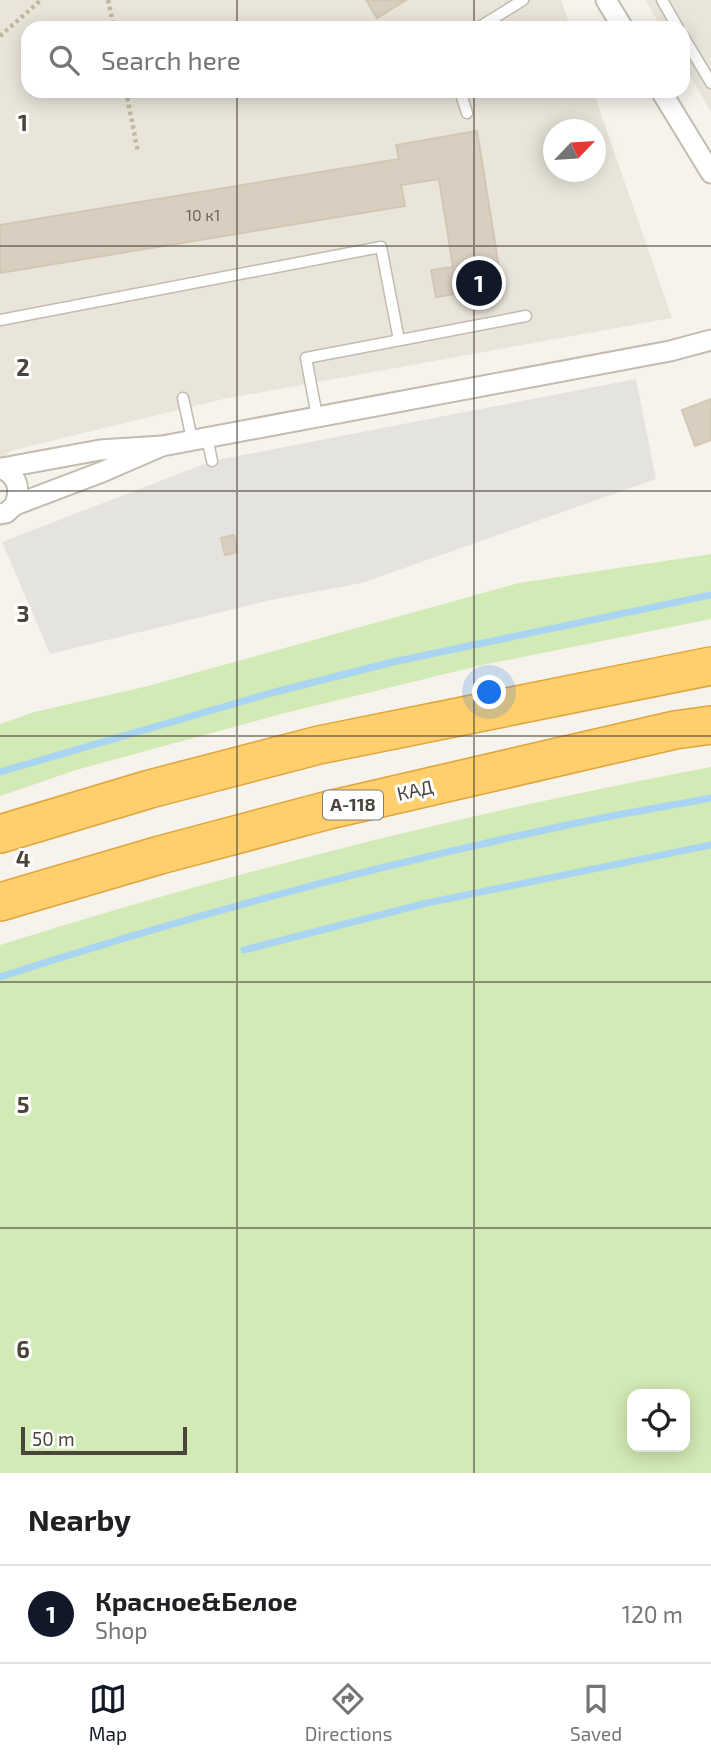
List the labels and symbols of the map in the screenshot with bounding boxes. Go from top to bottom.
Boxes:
text: 1 [18,108,28,136]
north arrow [543,119,606,182]
house number: 10 к1 [186,205,220,224]
pin: 1 [456,257,502,309]
text: 2 [16,353,30,381]
text: 3 [16,599,30,627]
your location [472,675,506,709]
street label: КАД [395,774,435,805]
road number: А-118 [323,790,383,820]
text: 4 [16,844,30,872]
text: 5 [17,1090,29,1118]
text: 6 [16,1335,30,1363]
scale bar [21,1424,187,1456]

